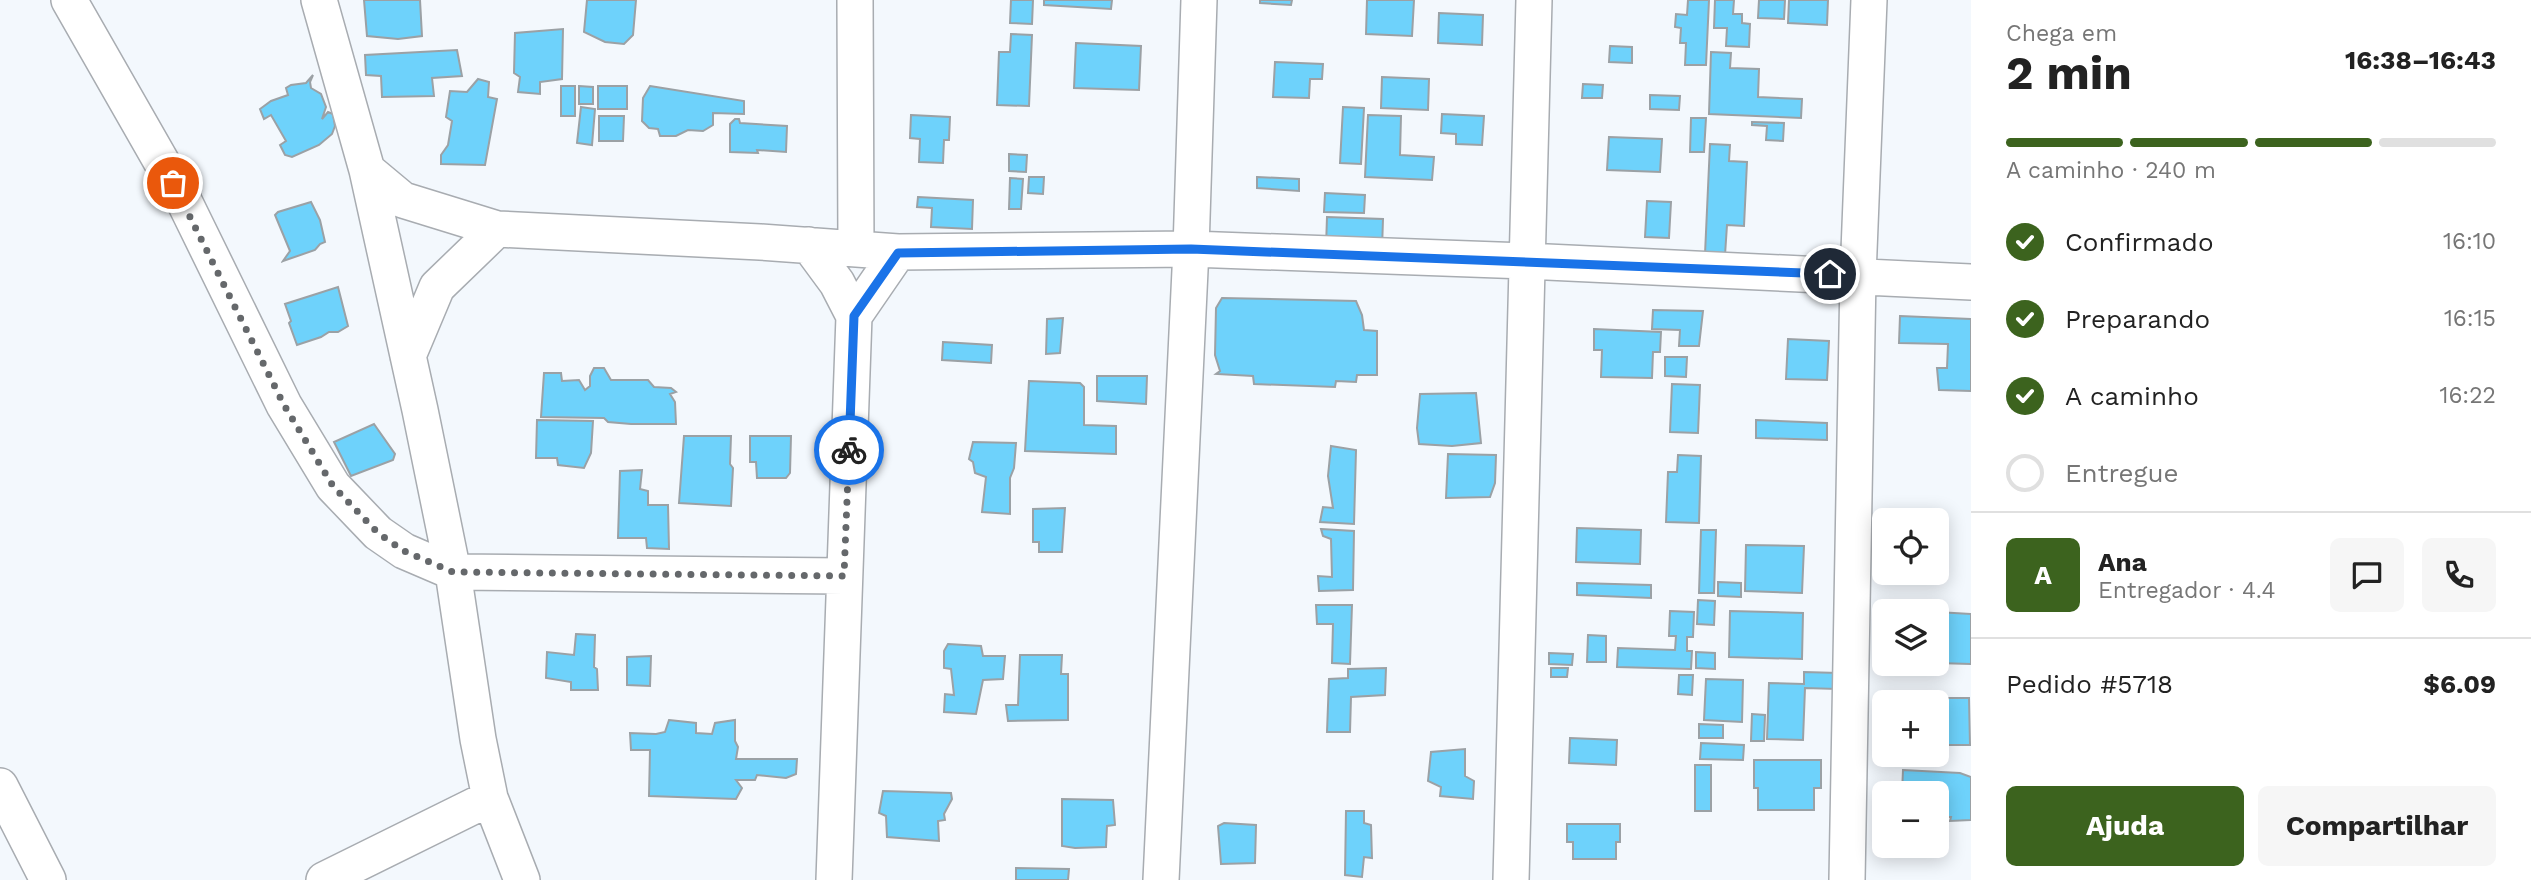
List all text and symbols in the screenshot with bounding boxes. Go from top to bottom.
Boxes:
text: Chega em [2006,20,2117,47]
text: 16:38–16:43 [2345,45,2496,75]
text: 2 min [2006,46,2132,100]
pin [143,153,203,213]
text: A caminho · 240 m [2006,157,2216,184]
icon: bag [154,164,192,202]
icon: check [2006,223,2044,261]
text: Confirmado [2065,227,2214,257]
text: 16:10 [2443,228,2496,255]
pin [1800,244,1860,304]
icon: home [1811,255,1849,293]
icon: check [2006,300,2044,338]
text: Preparando [2065,304,2210,334]
text: 16:15 [2444,305,2496,332]
icon: check [2006,377,2044,415]
text: A caminho [2065,381,2199,411]
text: 16:22 [2439,382,2496,409]
courier [814,415,884,485]
icon: bike [830,431,868,469]
text: Entregue [2065,458,2178,488]
map controls [1872,508,1949,858]
button: locate [1872,508,1949,585]
button: chat [2330,538,2404,612]
button: phone [2422,538,2496,612]
text: Ana [2098,547,2147,577]
text: A [2034,560,2052,590]
text: Entregador · 4.4 [2098,577,2276,604]
button: layers [1872,599,1949,676]
text: Pedido #5718 [2006,669,2173,699]
text: $6.09 [2423,669,2496,699]
button: + [1872,690,1949,767]
button: − [1872,781,1949,858]
button: Ajuda [2006,786,2244,866]
button: Compartilhar [2258,786,2496,866]

